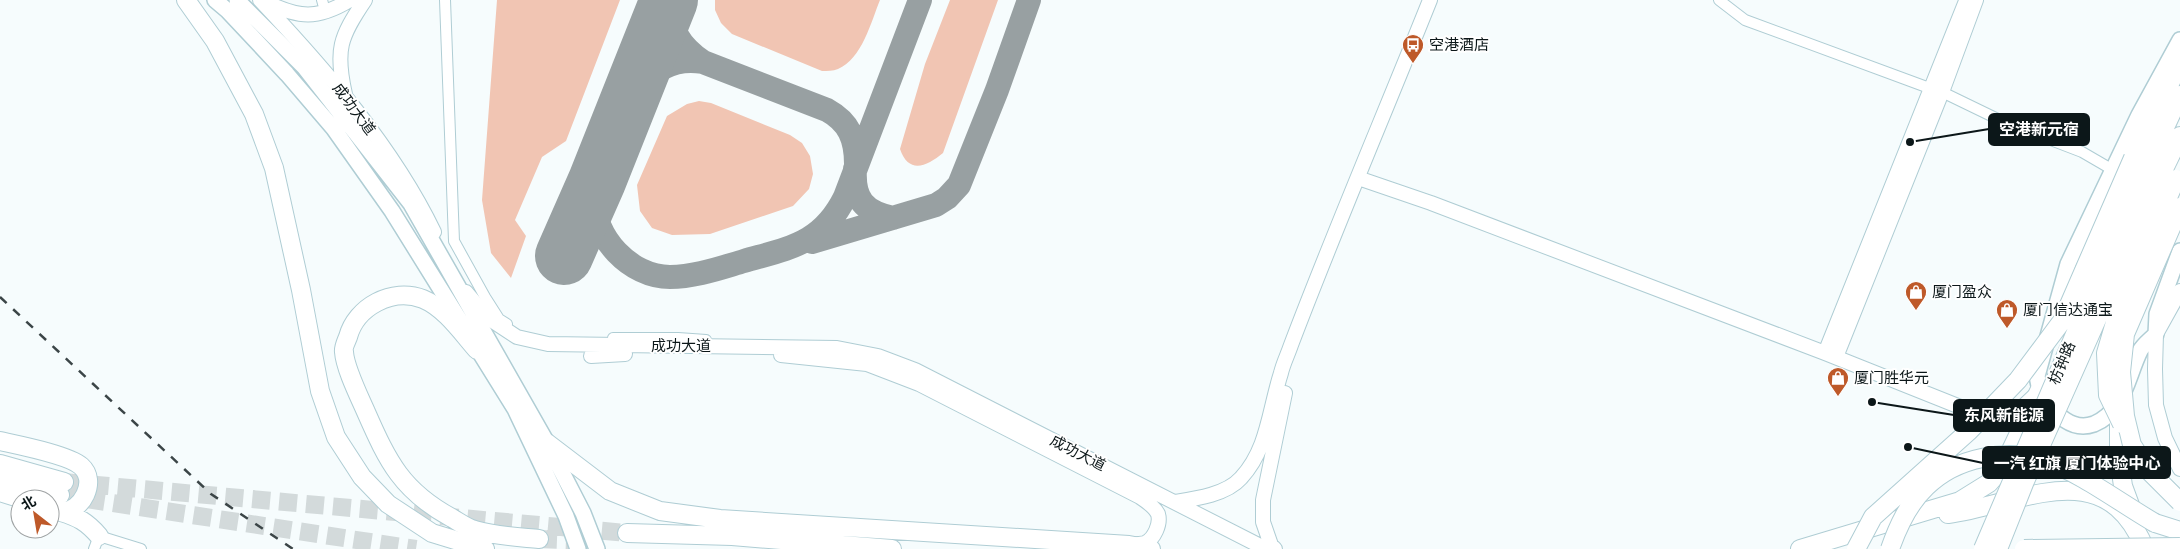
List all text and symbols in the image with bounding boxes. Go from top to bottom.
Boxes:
bus stop icon: 空港酒店 [1401,33,1425,64]
place label: 空港酒店 [1429,36,1489,54]
street label: 成功大道 [329,80,379,138]
callout: 空港新元宿 [1989,114,2089,145]
text: 空港新元宿 [1999,120,2079,140]
shop icon: 厦门盈众 [1904,280,1928,311]
place label: 厦门盈众 [1932,283,1992,301]
shop icon: 厦门信达通宝 [1995,298,2019,329]
place label: 厦门信达通宝 [2023,301,2113,319]
street label: 成功大道 [651,337,711,355]
street label: 枋钟路 [2045,339,2079,387]
shop icon: 厦门胜华元 [1826,366,1850,397]
place label: 厦门胜华元 [1854,369,1929,387]
callout: 东风新能源 [1954,400,2054,431]
text: 东风新能源 [1964,406,2044,426]
street label: 成功大道 [1047,431,1109,475]
callout: 一汽 红旗 厦门体验中心 [1983,447,2170,478]
text: 一汽 红旗 厦门体验中心 [1993,454,2161,474]
north arrow [10,489,60,539]
text: 北 [18,492,39,514]

